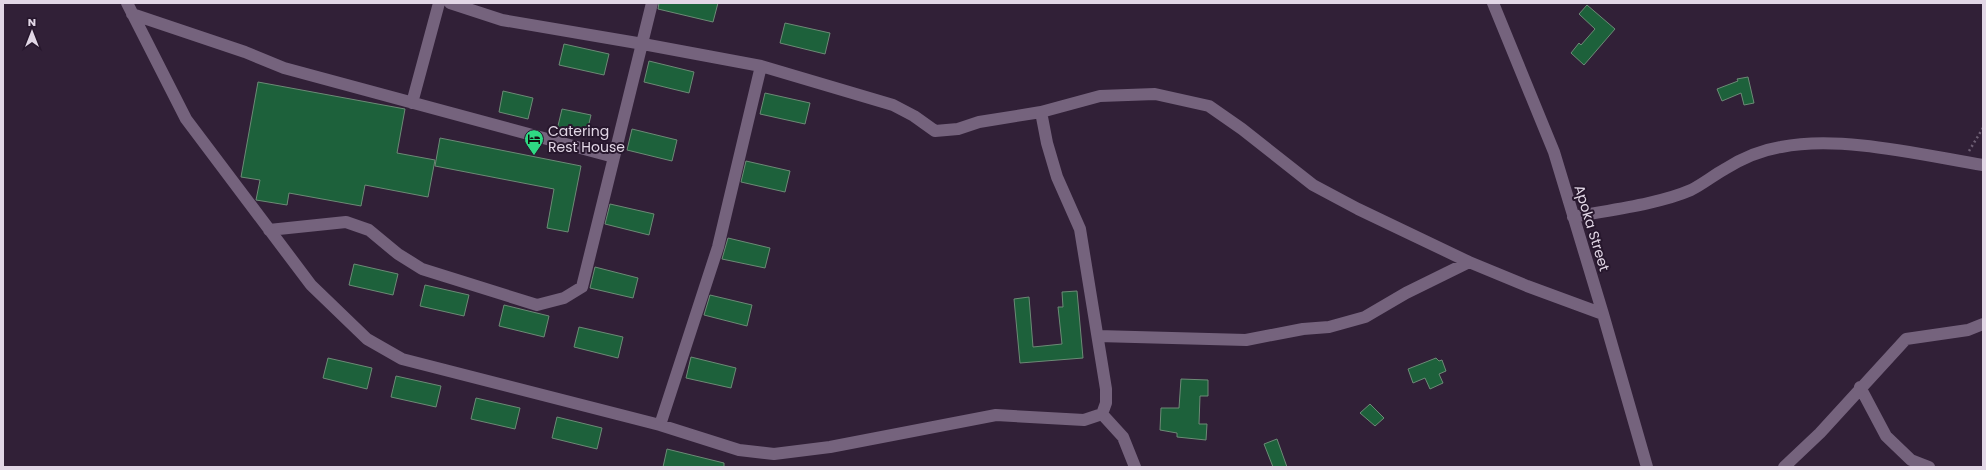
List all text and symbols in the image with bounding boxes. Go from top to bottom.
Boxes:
north arrow [12,12,52,52]
text: N [28,14,36,30]
place label: Catering Rest House [548,121,625,157]
hotel icon: Catering Rest House [523,128,545,156]
street label: Apoka Street [1569,182,1615,274]

